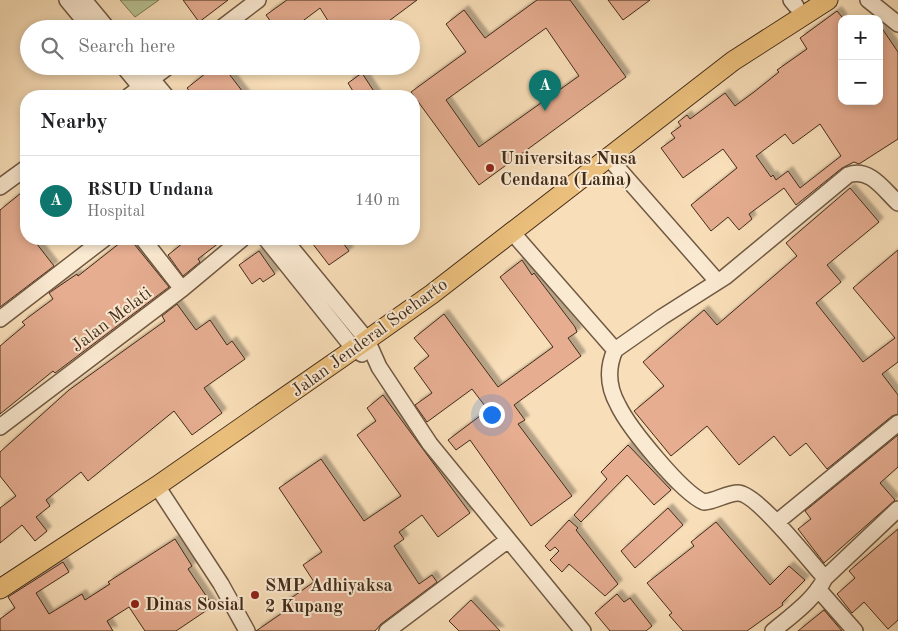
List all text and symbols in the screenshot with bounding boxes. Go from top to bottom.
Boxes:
map controls [838,15,883,105]
button: + [838,15,883,60]
search box [20,20,420,75]
icon: search [38,34,66,62]
text: Search here [78,38,175,57]
button: − [838,60,883,105]
pin: A [529,70,561,111]
text: Nearby [40,112,108,133]
place label: Universitas Nusa Cendana (Lama) [500,150,637,189]
marker: Universitas Nusa Cendana (Lama) [484,162,496,174]
text: RSUD Undana [87,181,213,200]
text: A [50,193,62,209]
text: 140 m [355,193,400,209]
text: Hospital [87,204,145,220]
street label: Jalan Jenderal Soeharto [288,275,451,400]
street label: Jalan Melati [68,284,155,356]
your location [479,402,505,428]
place label: SMP Adhiyaksa 2 Kupang [265,577,393,616]
marker: SMP Adhiyaksa 2 Kupang [249,589,261,601]
place label: Dinas Sosial [145,596,245,614]
marker: Dinas Sosial [129,598,141,610]

